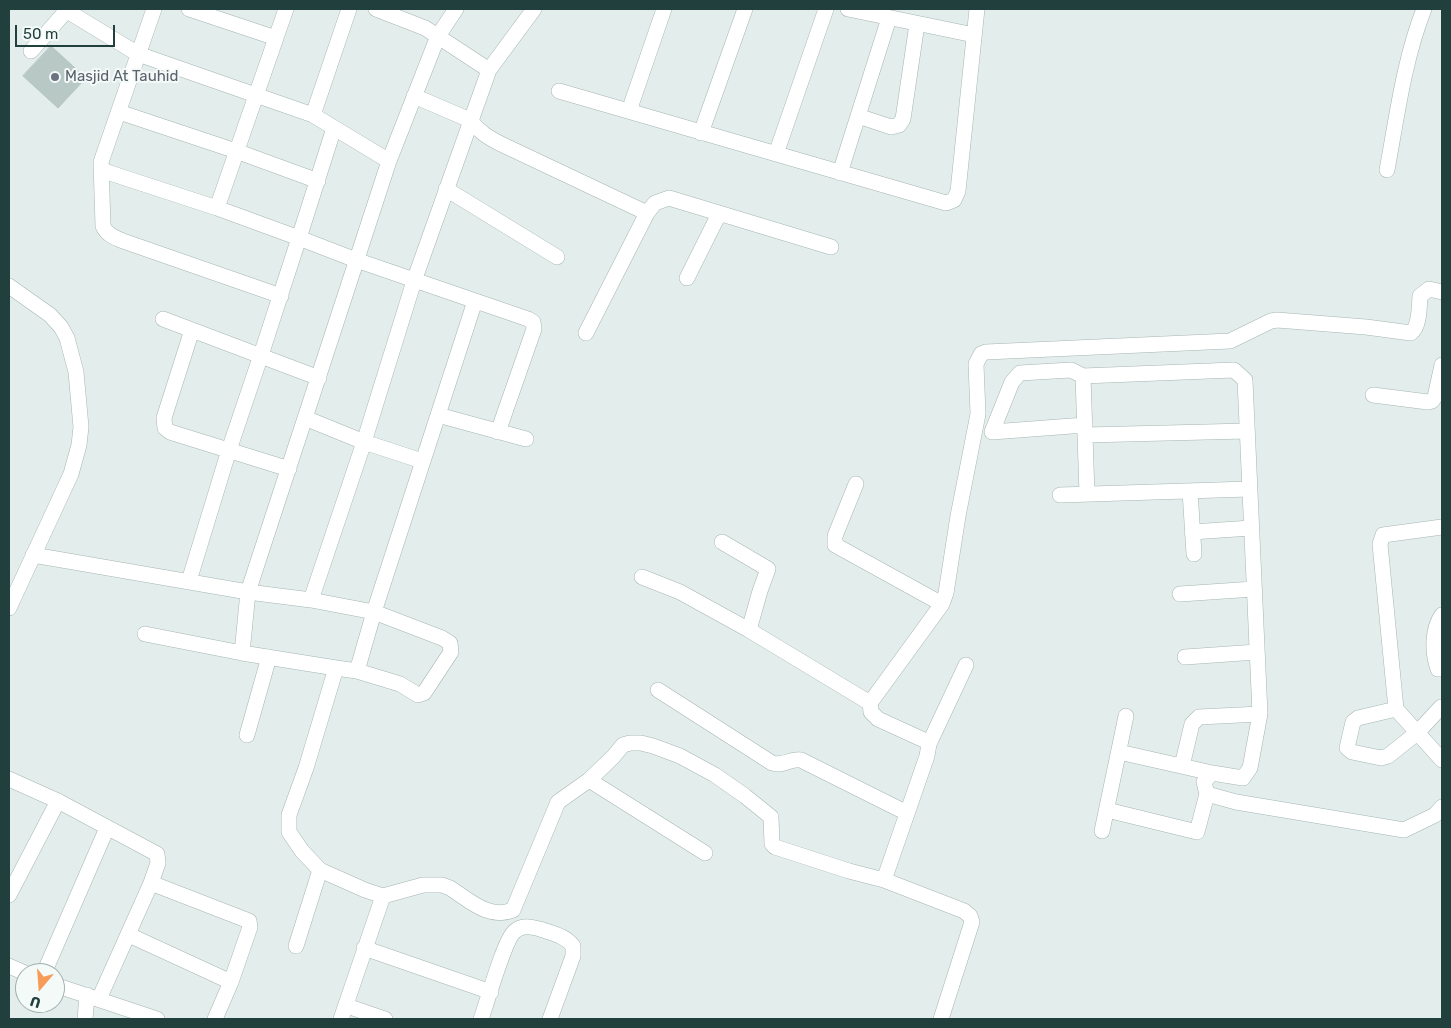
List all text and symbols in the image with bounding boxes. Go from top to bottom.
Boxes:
scale bar [18,15,118,47]
text: 50 m [23,25,58,43]
place label: Masjid At Tauhid [65,68,178,86]
marker: Masjid At Tauhid [49,71,61,83]
north arrow [15,963,65,1013]
text: U [28,992,43,1011]

